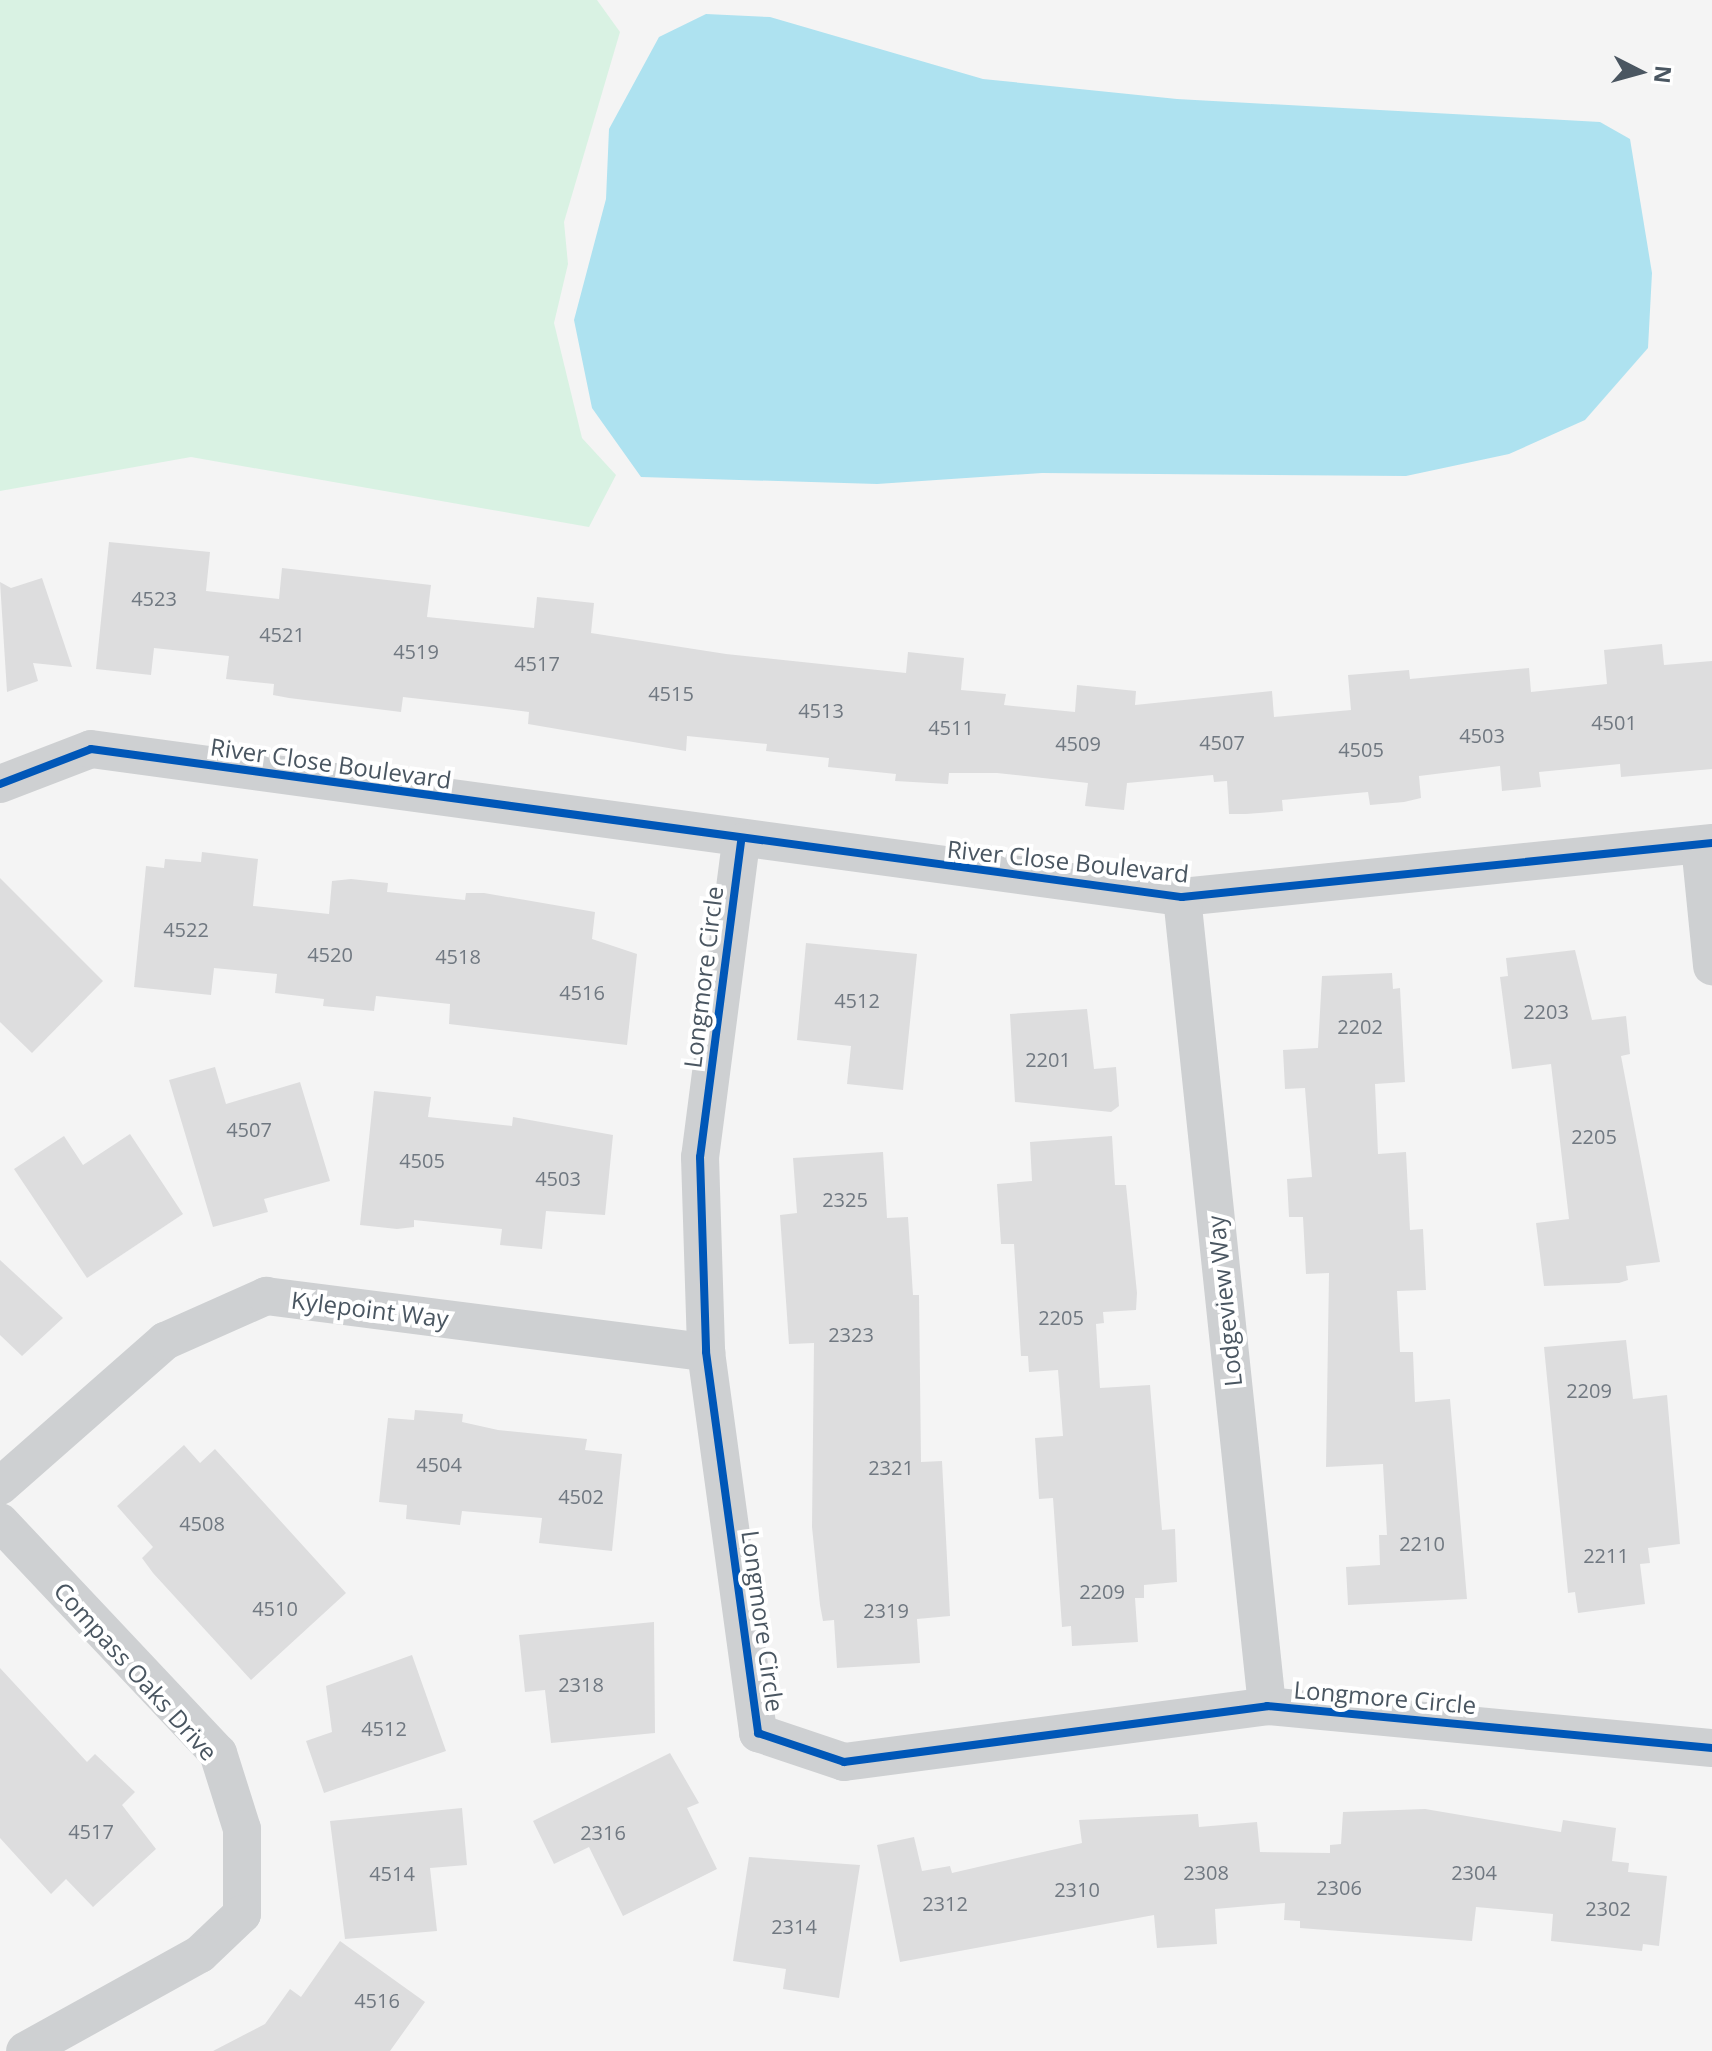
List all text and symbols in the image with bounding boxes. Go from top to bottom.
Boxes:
north arrow [1600,32,1680,112]
text: N [1648,64,1680,85]
house number: 4523 [131,586,177,610]
house number: 4521 [259,622,305,646]
house number: 4519 [393,639,439,663]
house number: 4517 [514,651,560,675]
house number: 4515 [648,681,694,705]
house number: 4513 [798,698,844,722]
house number: 4501 [1591,710,1637,734]
house number: 4511 [928,715,974,739]
house number: 4503 [1459,723,1505,747]
house number: 4507 [1199,730,1245,754]
house number: 4509 [1055,731,1101,755]
street label: River Close Boulevard [209,732,453,794]
house number: 4505 [1338,737,1384,761]
street label: River Close Boulevard [946,834,1190,888]
street label: Longmore Circle [678,884,728,1070]
house number: 4522 [163,917,209,941]
house number: 4520 [307,942,353,966]
house number: 4518 [435,944,481,968]
house number: 4516 [559,980,605,1004]
house number: 4512 [834,988,880,1012]
house number: 2203 [1523,999,1569,1023]
house number: 2202 [1337,1014,1383,1038]
house number: 2201 [1025,1047,1071,1071]
house number: 4507 [226,1117,272,1141]
house number: 2205 [1571,1124,1617,1148]
house number: 4505 [399,1148,445,1172]
house number: 4503 [535,1166,581,1190]
house number: 2325 [822,1187,868,1211]
street label: Lodgeview Way [1201,1214,1247,1388]
street label: Kylepoint Way [290,1285,450,1333]
house number: 2205 [1038,1305,1084,1329]
house number: 2323 [828,1322,874,1346]
house number: 2209 [1566,1378,1612,1402]
house number: 4504 [416,1452,462,1476]
house number: 2321 [868,1455,914,1479]
house number: 4502 [558,1484,604,1508]
house number: 4508 [179,1511,225,1535]
street label: Longmore Circle [736,1528,790,1714]
house number: 2210 [1399,1531,1445,1555]
house number: 2211 [1583,1543,1629,1567]
street label: Compass Oaks Drive [48,1576,224,1766]
house number: 2209 [1079,1579,1125,1603]
house number: 4510 [252,1596,298,1620]
house number: 2319 [863,1598,909,1622]
house number: 2318 [558,1672,604,1696]
street label: Longmore Circle [1293,1675,1477,1719]
house number: 4512 [361,1716,407,1740]
house number: 4517 [68,1819,114,1843]
house number: 2316 [580,1820,626,1844]
house number: 2308 [1183,1860,1229,1884]
house number: 2304 [1451,1860,1497,1884]
house number: 4514 [369,1861,415,1885]
house number: 2306 [1316,1875,1362,1899]
house number: 2310 [1054,1877,1100,1901]
house number: 2312 [922,1891,968,1915]
house number: 2302 [1585,1896,1631,1920]
house number: 2314 [771,1914,817,1938]
house number: 4516 [354,1988,400,2012]

